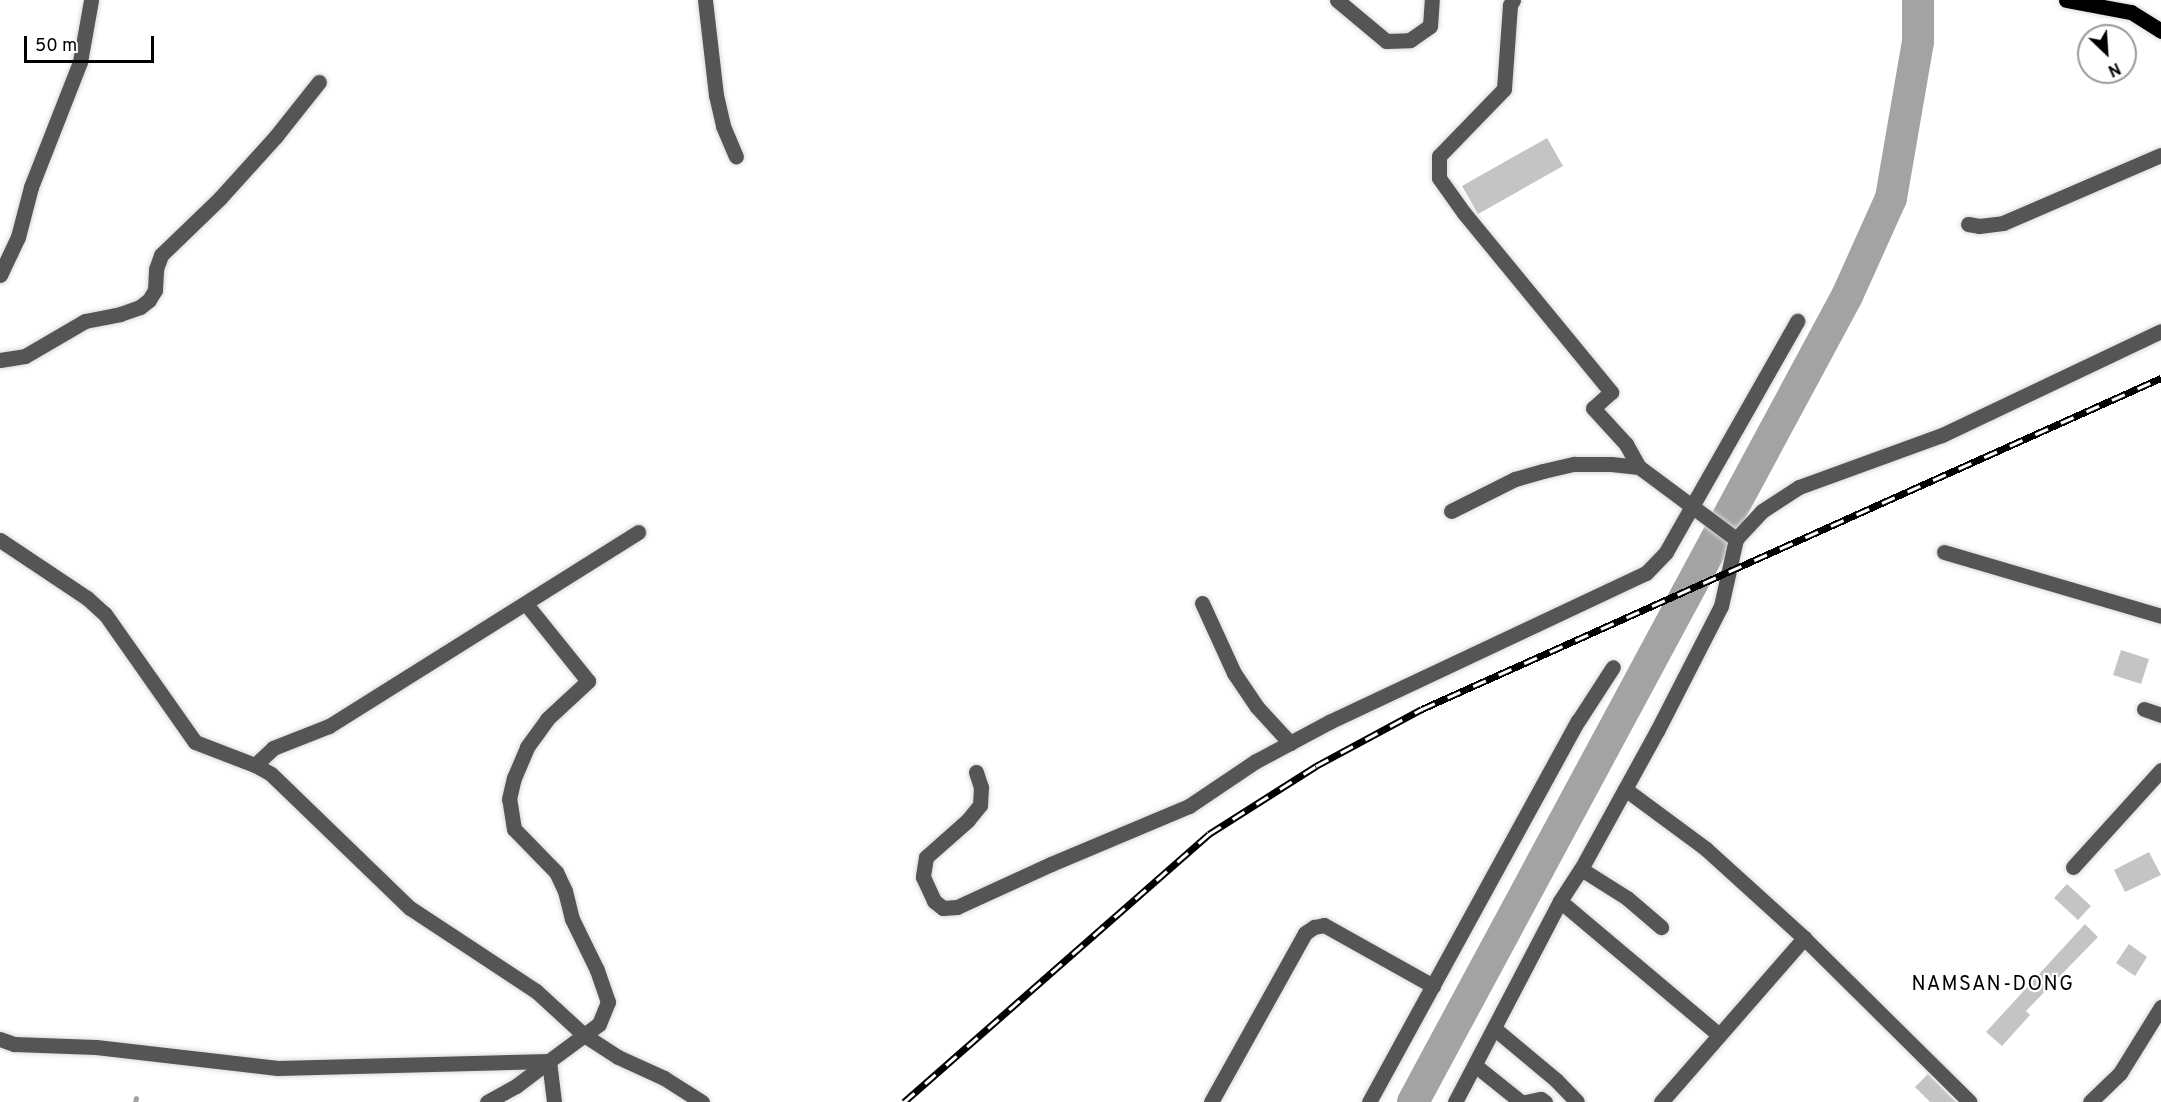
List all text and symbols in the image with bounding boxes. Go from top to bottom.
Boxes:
scale bar [27,24,158,62]
north arrow [2077,24,2137,84]
text: 50 m [35,35,77,58]
text: N [2104,57,2123,80]
district label: NAMSAN-DONG [1912,973,2074,997]

